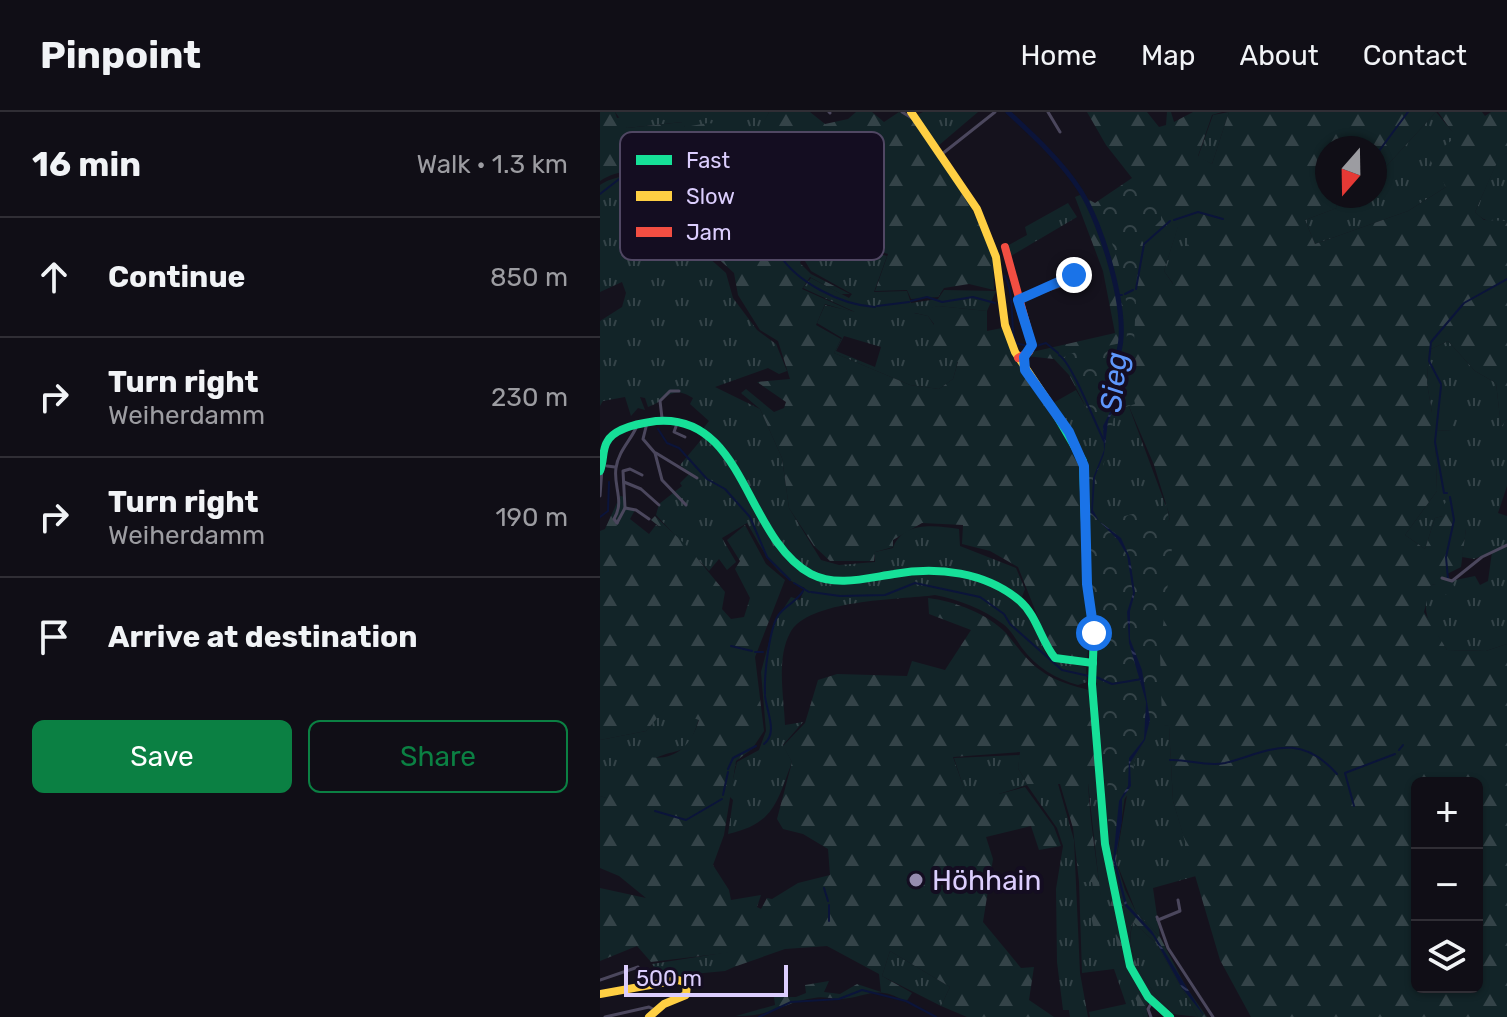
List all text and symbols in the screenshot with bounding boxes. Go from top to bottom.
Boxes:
text: Pinpoint [40,32,201,78]
text: Home [1020,39,1097,72]
text: Map [1141,39,1195,72]
text: About [1239,39,1319,72]
text: Contact [1363,39,1467,72]
legend [620,132,884,260]
north arrow [1315,136,1387,208]
text: 16 min [32,144,141,185]
text: Fast [686,147,731,174]
text: Walk · 1.3 km [416,149,568,180]
text: Slow [686,183,735,210]
text: Jam [686,219,732,246]
icon: ahead [32,255,76,299]
route end [1056,257,1092,293]
text: Continue [108,259,245,295]
text: 850 m [490,262,568,293]
water label: Sieg [1093,350,1135,414]
text: Turn right [108,364,259,400]
icon: right [32,375,76,419]
text: 230 m [491,382,568,413]
text: Weiherdamm [108,400,265,431]
text: Turn right [108,484,259,520]
icon: right [32,495,76,539]
text: 190 m [495,502,568,533]
text: Weiherdamm [108,520,265,551]
icon: arrive [32,615,76,659]
route start [1076,615,1112,651]
text: Arrive at destination [108,619,418,655]
button: Save [32,720,292,793]
button: Share [308,720,568,793]
map controls [1411,777,1483,993]
button: + [1411,777,1483,849]
button: − [1411,849,1483,921]
place label: Höhhain [932,864,1041,897]
marker: Höhhain [907,871,925,889]
button: layers [1411,921,1483,993]
scale bar [624,961,788,997]
text: 500 m [636,965,702,992]

